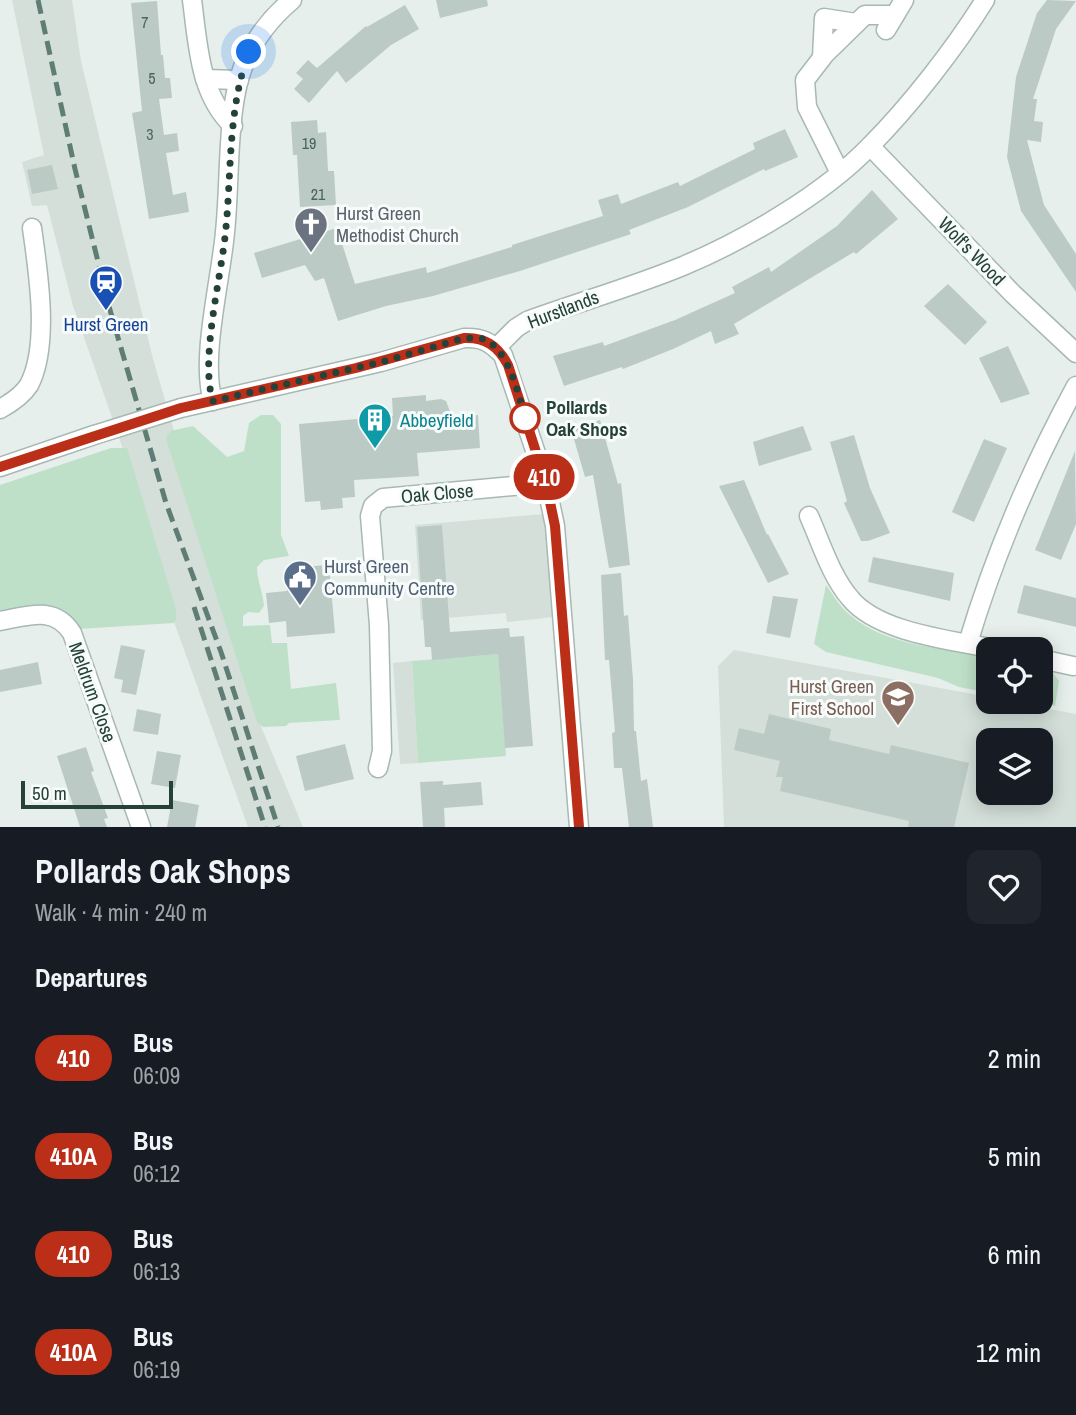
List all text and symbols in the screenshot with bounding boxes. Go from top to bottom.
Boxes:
house number: 7 [141,11,149,33]
your location [231,34,266,69]
house number: 5 [148,67,156,89]
house number: 3 [146,123,154,145]
house number: 19 [302,132,316,154]
house number: 21 [311,183,326,205]
place label: Hurst Green Methodist Church [336,200,459,248]
church icon: Hurst Green Methodist Church [292,205,330,254]
street label: Wolf's Wood [933,211,1011,291]
station icon: Hurst Green [87,263,125,312]
street label: Hurstlands [524,283,603,334]
place label: Hurst Green [64,311,148,337]
place label: Pollards Oak Shops [546,394,627,442]
building icon: Abbeyfield [356,401,394,450]
marker: Pollards Oak Shops [510,403,540,433]
place label: Abbeyfield [399,407,474,433]
line badge: 410 [504,454,584,500]
text: 410 [528,461,560,493]
street label: Oak Close [400,477,474,509]
place label: Hurst Green Community Centre [324,553,455,601]
public building icon: Hurst Green Community Centre [281,558,319,607]
map controls [976,637,1053,805]
button: locate [976,637,1053,714]
street label: Meldrum Close [63,638,123,746]
place label: Hurst Green First School [789,673,874,721]
school or university icon: Hurst Green First School [879,678,917,727]
button: layers [976,728,1053,805]
scale bar [21,778,173,810]
text: 50 m [32,780,67,806]
text: Pollards Oak Shops [35,849,291,893]
button: heart [967,850,1041,924]
text: Walk · 4 min · 240 m [35,897,207,928]
text: Departures [35,960,148,995]
text: Bus [133,1025,173,1060]
text: 2 min [988,1041,1041,1076]
text: 410 [57,1042,90,1074]
text: 06:09 [133,1060,180,1091]
text: Bus [133,1123,173,1158]
text: 5 min [988,1139,1041,1174]
text: 410A [50,1140,97,1172]
text: 06:12 [133,1158,180,1189]
text: Bus [133,1221,173,1256]
text: 6 min [988,1237,1041,1272]
text: 410 [57,1238,90,1270]
text: 06:13 [133,1256,180,1287]
text: Bus [133,1319,173,1354]
text: 12 min [976,1335,1041,1370]
text: 410A [50,1336,97,1368]
text: 06:19 [133,1354,180,1385]

